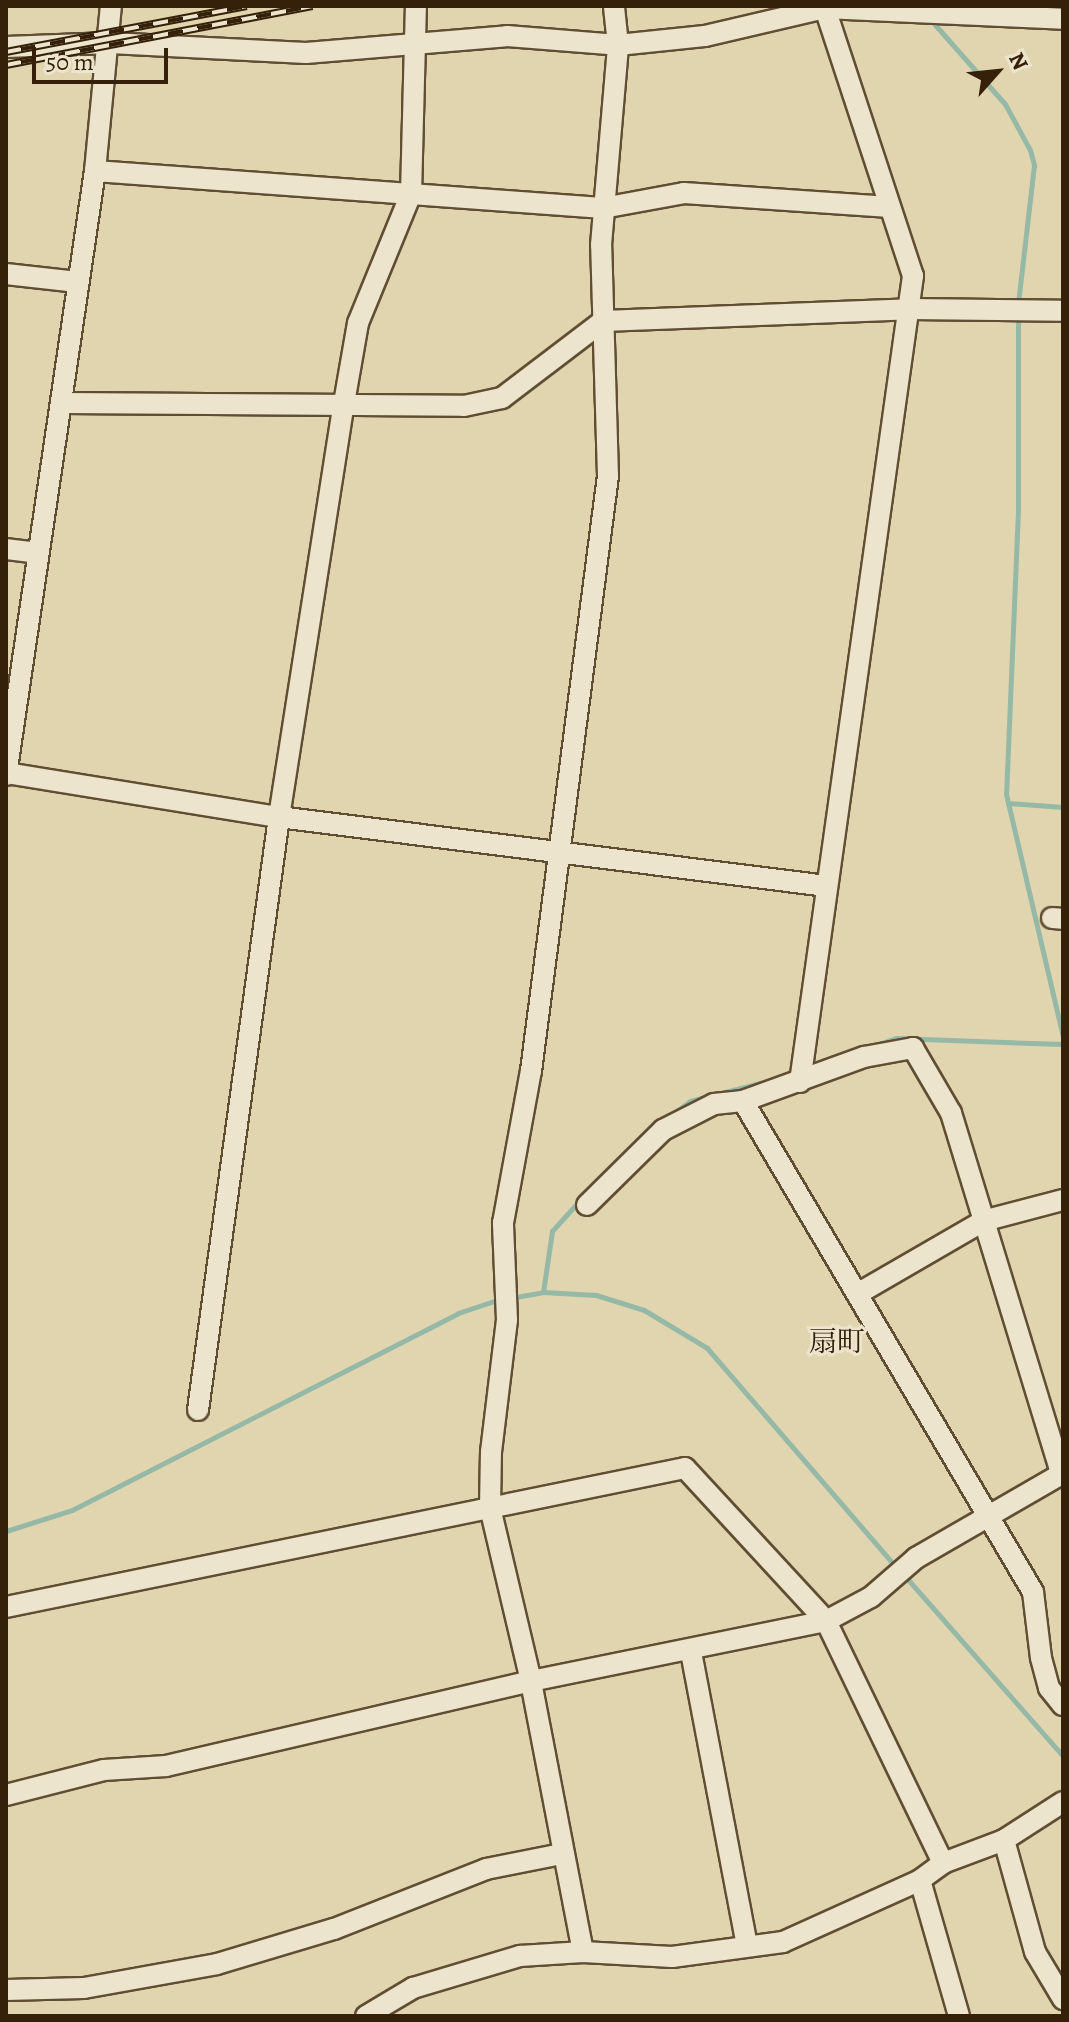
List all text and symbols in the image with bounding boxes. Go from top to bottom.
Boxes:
scale bar [36,32,172,82]
north arrow [957,32,1037,112]
text: 50 m [46,46,94,78]
text: N [1001,47,1035,75]
district label: 扇町 [809,1325,865,1359]

